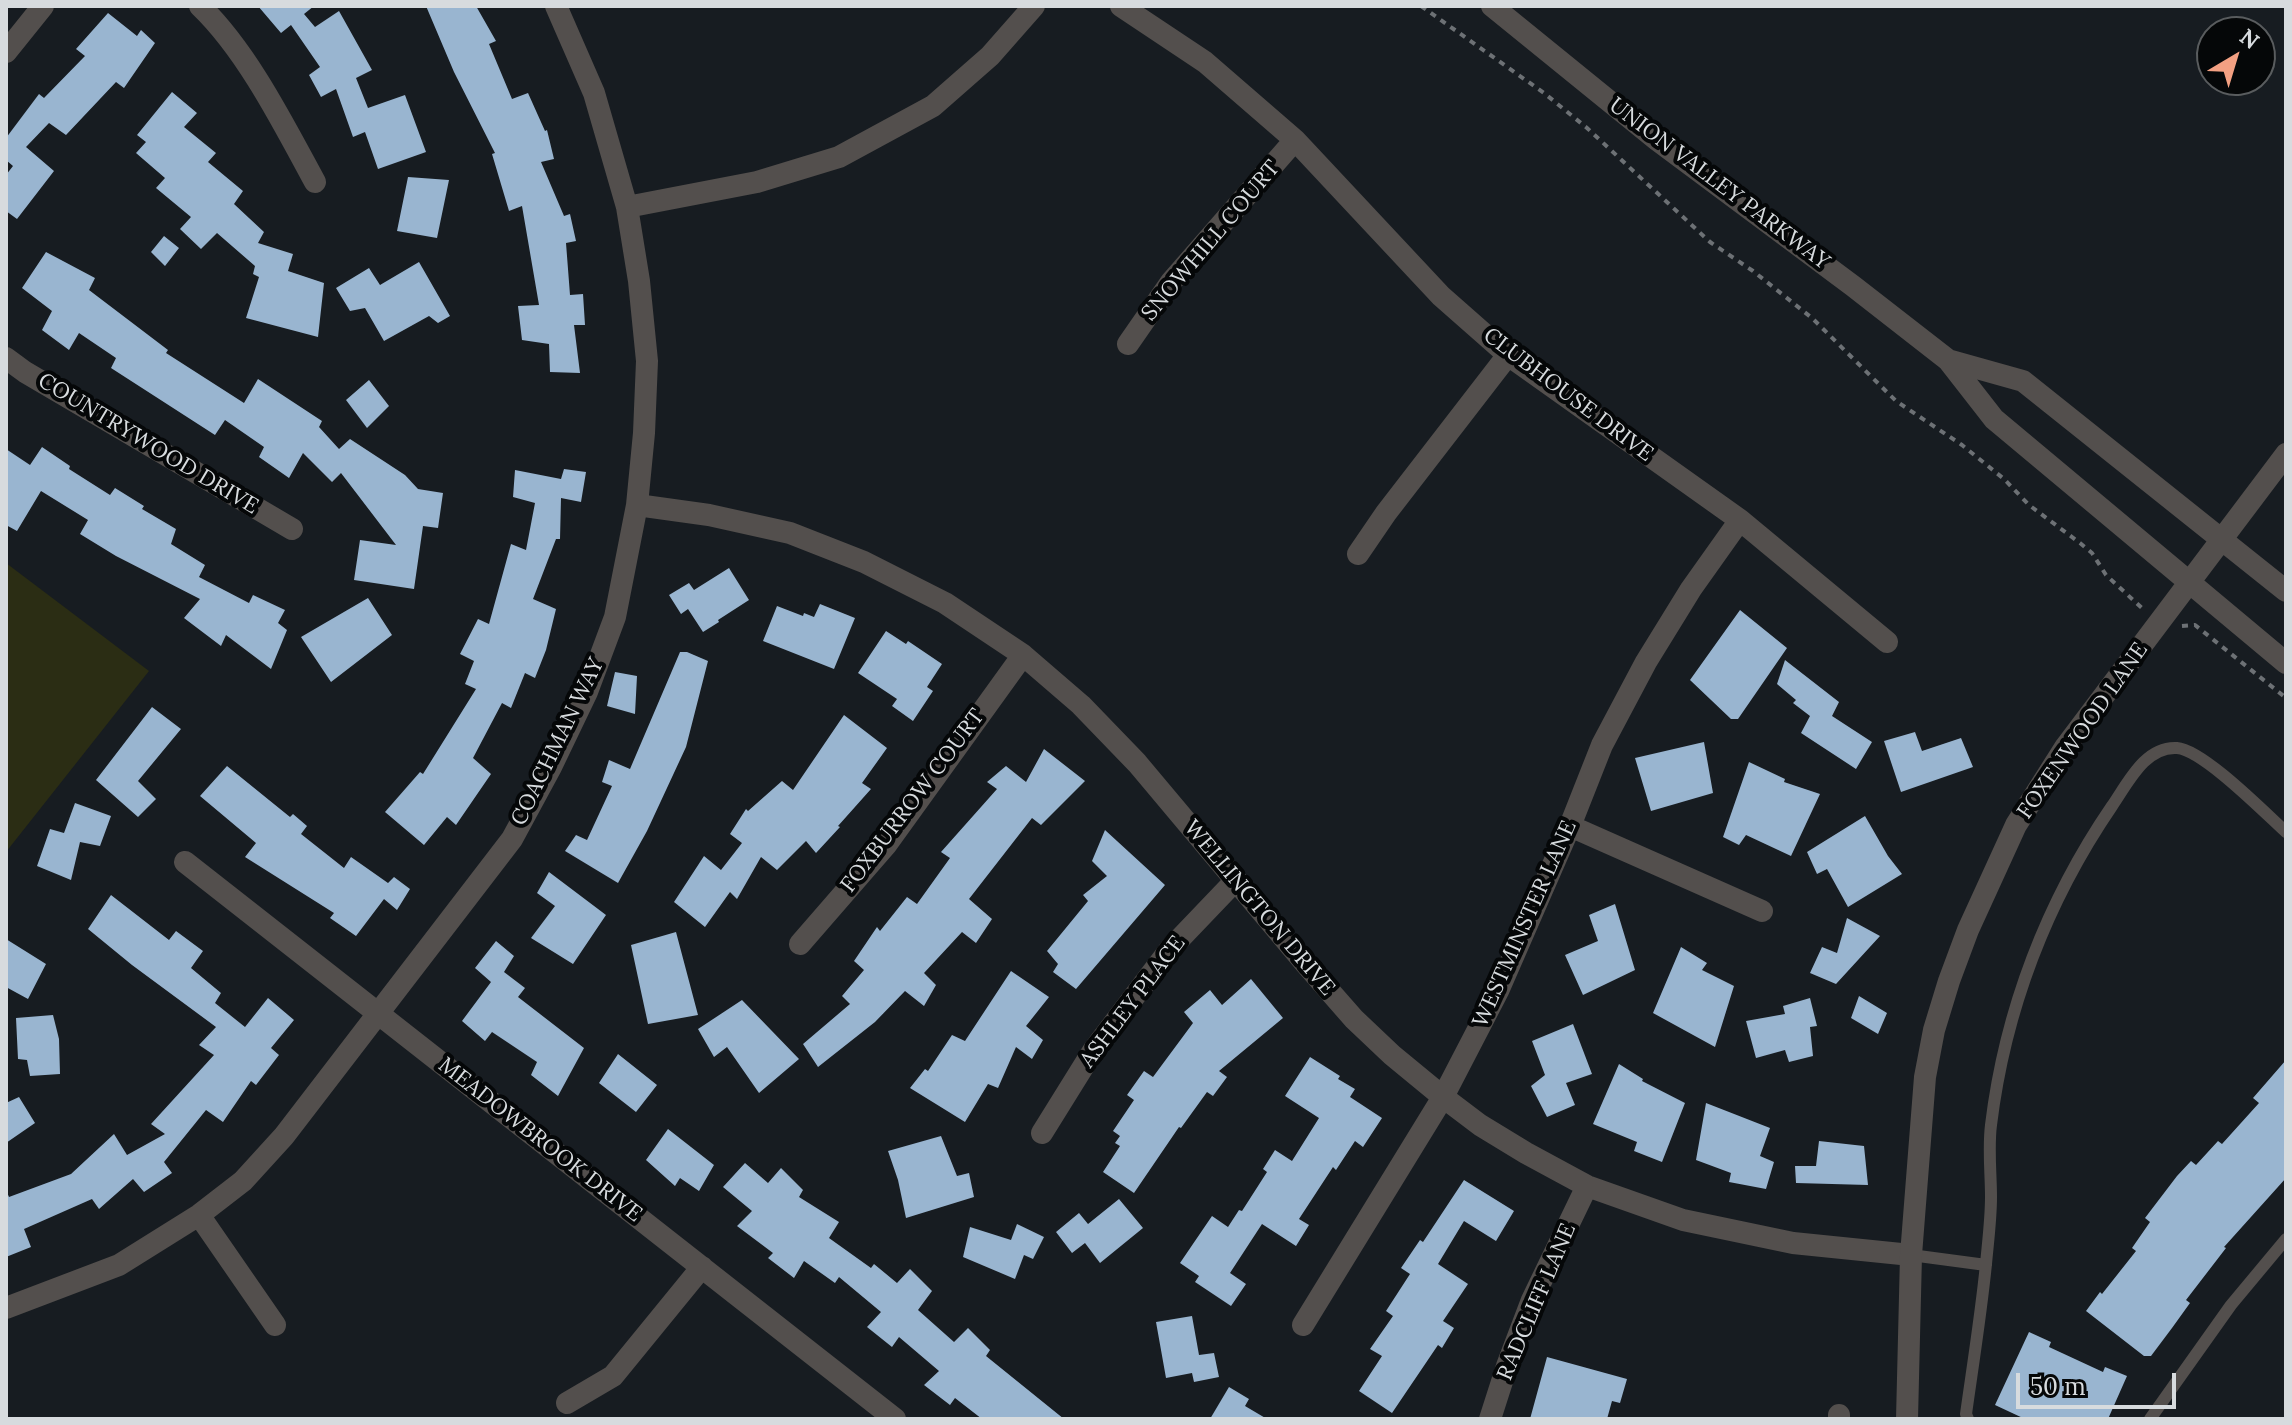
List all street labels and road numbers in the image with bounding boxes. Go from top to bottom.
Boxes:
street label: UNION VALLEY PARKWAY [1603,92,1835,276]
street label: SNOWHILL COURT [1136,155,1286,327]
street label: CLUBHOUSE DRIVE [1478,322,1658,468]
street label: COUNTRYWOOD DRIVE [33,368,263,520]
street label: FOXENWOOD LANE [2012,638,2154,824]
street label: COACHMAN WAY [506,654,610,830]
street label: FOXBURROW COURT [835,704,991,898]
street label: WELLINGTON DRIVE [1178,815,1340,1001]
street label: WESTMINSTER LANE [1467,816,1583,1032]
street label: ASHLEY PLACE [1075,931,1191,1073]
street label: MEADOWBROOK DRIVE [433,1052,647,1228]
street label: RADCLIFF LANE [1492,1220,1582,1384]

